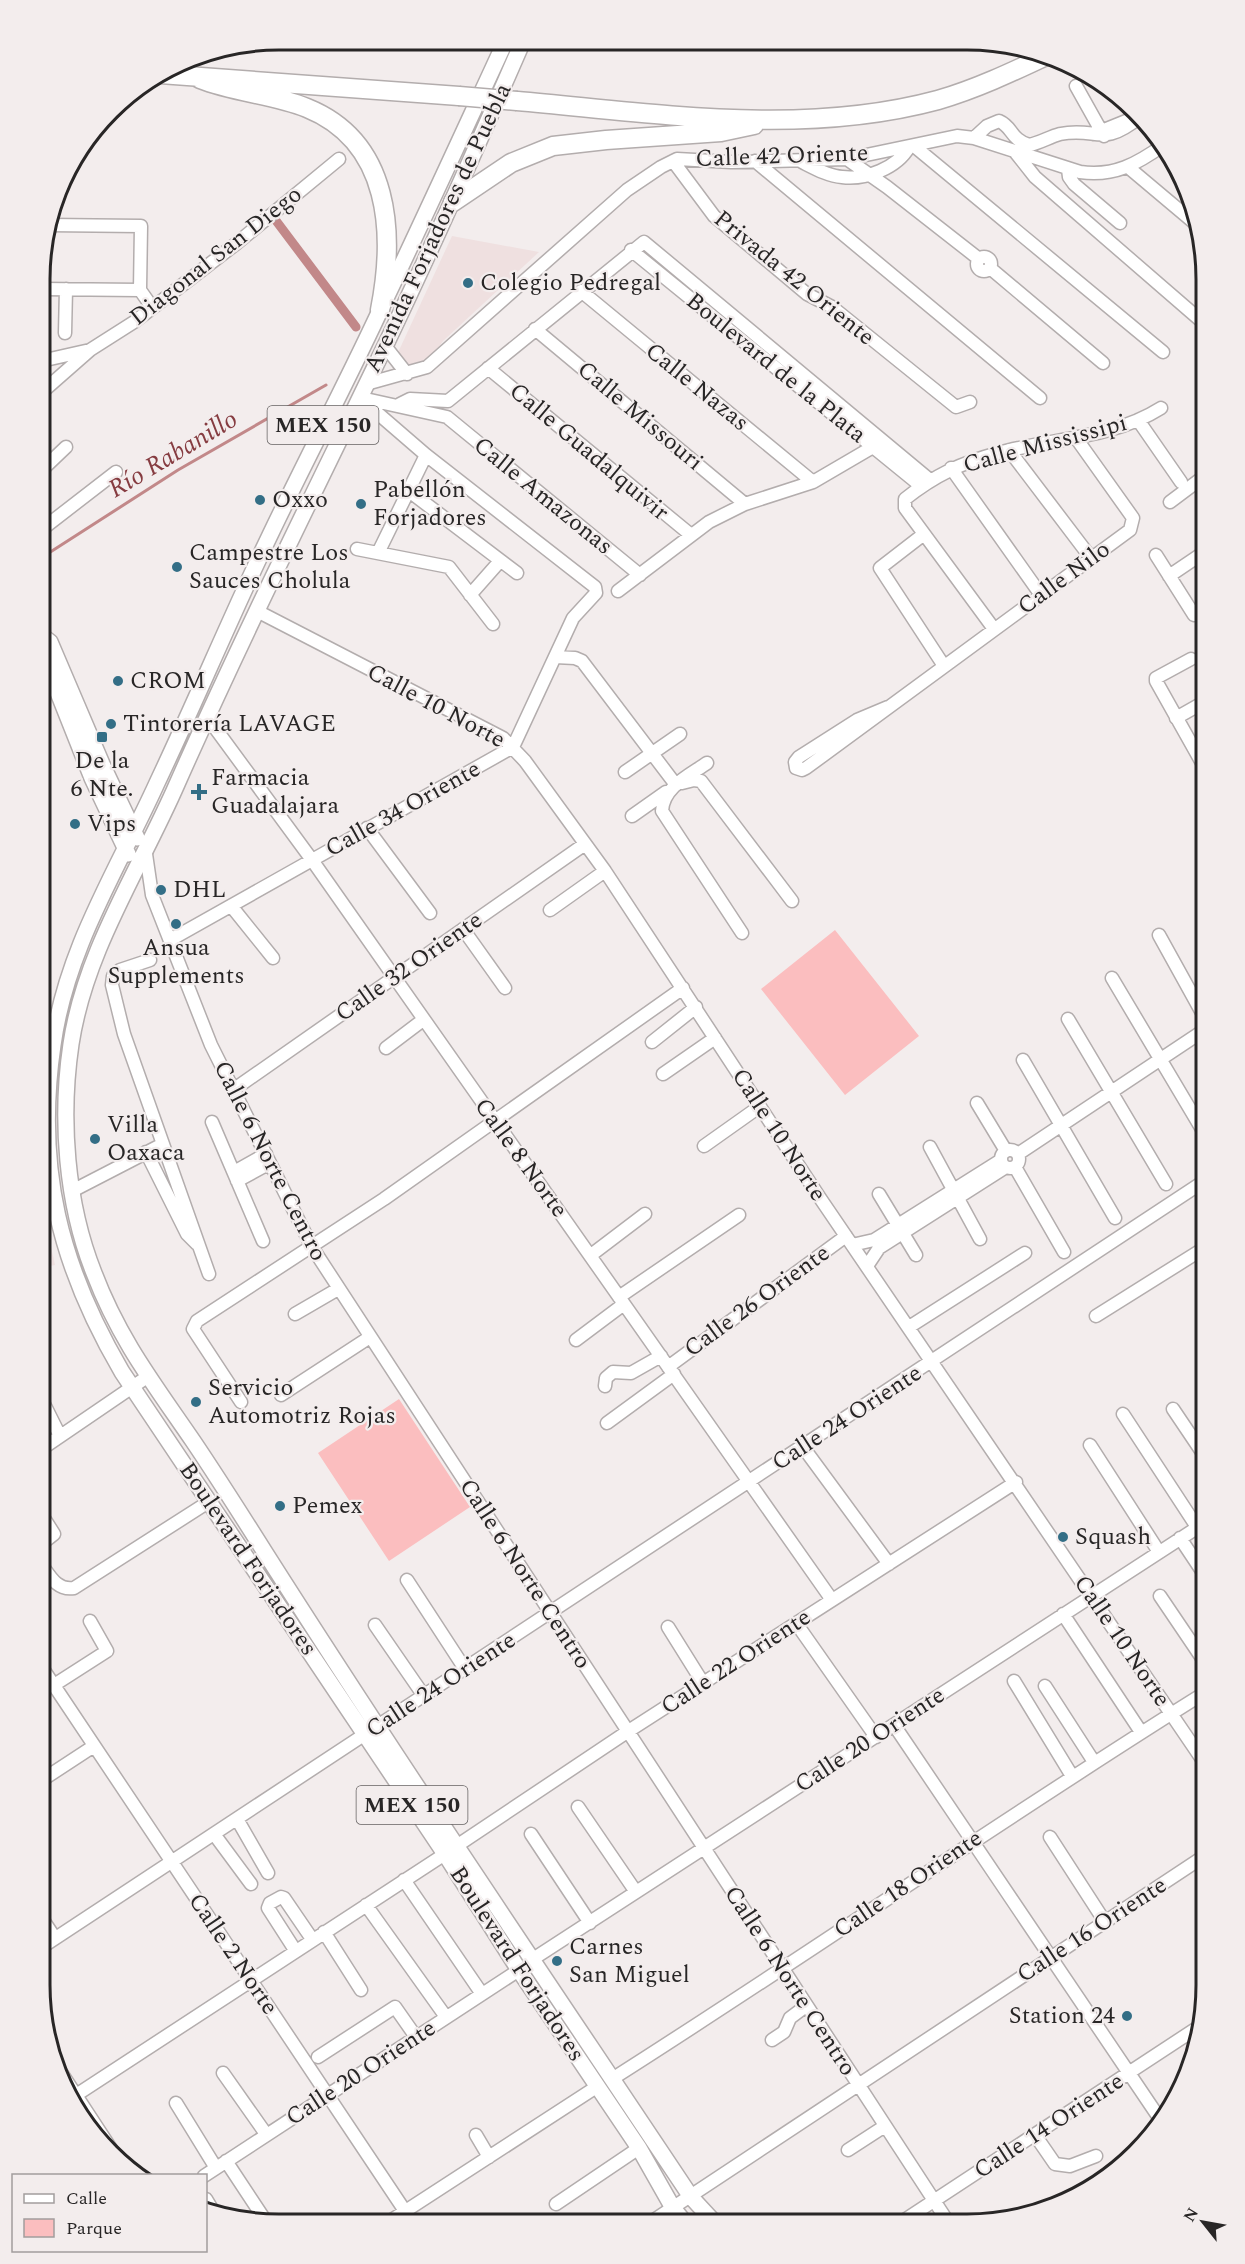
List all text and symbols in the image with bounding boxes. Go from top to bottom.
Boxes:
street label: Avenida Forjadores de Puebla [355,77,521,379]
street label: Calle 42 Oriente [695,135,869,177]
street label: Diagonal San Diego [122,177,310,335]
street label: Privada 42 Oriente [705,202,883,354]
place label: Colegio Pedregal [480,265,661,301]
marker: Colegio Pedregal [461,276,475,290]
street label: Boulevard de la Plata [678,284,874,452]
street label: Calle Nazas [637,334,757,440]
street label: Calle Missouri [569,352,711,480]
street label: Calle Guadalquivir [501,374,677,530]
water label: Río Rabanillo [100,399,246,509]
street label: Calle Mississipi [959,405,1131,483]
road number: MEX 150 [268,406,378,444]
street label: Calle Amazonas [465,428,621,564]
place label: Pabellón Forjadores [373,472,487,536]
place label: Oxxo [272,482,328,518]
marker: Oxxo [253,493,267,507]
marker: Pabellón Forjadores [354,497,368,511]
street label: Calle Nilo [1010,532,1118,624]
place label: Campestre Los Sauces Cholula [189,535,351,599]
marker: Campestre Los Sauces Cholula [170,560,184,574]
street label: Calle 10 Norte [360,654,512,758]
place label: CROM [130,663,206,699]
marker: CROM [111,674,125,688]
place label: Tintorería LAVAGE [123,706,336,742]
marker: Tintorería LAVAGE [104,717,118,731]
marker: De la 6 Nte. [95,730,109,744]
place label: De la 6 Nte. [70,743,134,807]
street label: Calle 34 Oriente [319,751,487,867]
place label: Farmacia Guadalajara [211,760,339,824]
marker: Farmacia Guadalajara [192,785,206,799]
place label: Vips [87,806,136,842]
marker: Vips [68,817,82,831]
place label: DHL [173,872,226,908]
marker: DHL [154,883,168,897]
street label: Calle 32 Oriente [328,903,490,1031]
marker: Ansua Supplements [169,917,183,931]
place label: Ansua Supplements [107,930,245,994]
street label: Calle 6 Norte Centro [204,1054,336,1268]
street label: Calle 10 Norte [722,1061,836,1209]
street label: Calle 8 Norte [465,1091,577,1225]
place label: Villa Oaxaca [107,1107,185,1171]
marker: Villa Oaxaca [88,1132,102,1146]
street label: Calle 26 Oriente [676,1236,838,1366]
street label: Calle 24 Oriente [765,1356,929,1480]
place label: Servicio Automotriz Rojas [208,1370,396,1434]
marker: Servicio Automotriz Rojas [189,1395,203,1409]
street label: Boulevard Forjadores [170,1455,326,1663]
street label: Calle 6 Norte Centro [450,1472,600,1676]
place label: Pemex [292,1488,362,1524]
marker: Pemex [273,1499,287,1513]
place label: Squash [1075,1519,1151,1555]
marker: Squash [1056,1530,1070,1544]
street label: Calle 10 Norte [1064,1568,1180,1714]
street label: Calle 22 Oriente [654,1600,818,1724]
street label: Calle 24 Oriente [359,1623,523,1747]
street label: Calle 20 Oriente [788,1678,952,1802]
road number: MEX 150 [356,1786,468,1824]
street label: Calle 18 Oriente [826,1821,990,1947]
street label: Boulevard Forjadores [440,1859,594,2069]
street label: Calle 16 Oriente [1010,1868,1174,1992]
street label: Calle 6 Norte Centro [715,1879,865,2083]
street label: Calle 2 Norte [179,1886,287,2022]
place label: Carnes San Miguel [569,1929,690,1993]
marker: Carnes San Miguel [550,1954,564,1968]
place label: Station 24 [1009,1998,1115,2034]
marker: Station 24 [1120,2009,1134,2023]
street label: Calle 20 Oriente [279,2011,443,2135]
street label: Calle 14 Oriente [967,2064,1131,2188]
legend [12,2174,207,2252]
text: Calle [66,2185,107,2212]
north arrow [1173,2192,1233,2252]
text: N [1177,2203,1205,2227]
text: Parque [66,2215,122,2242]

